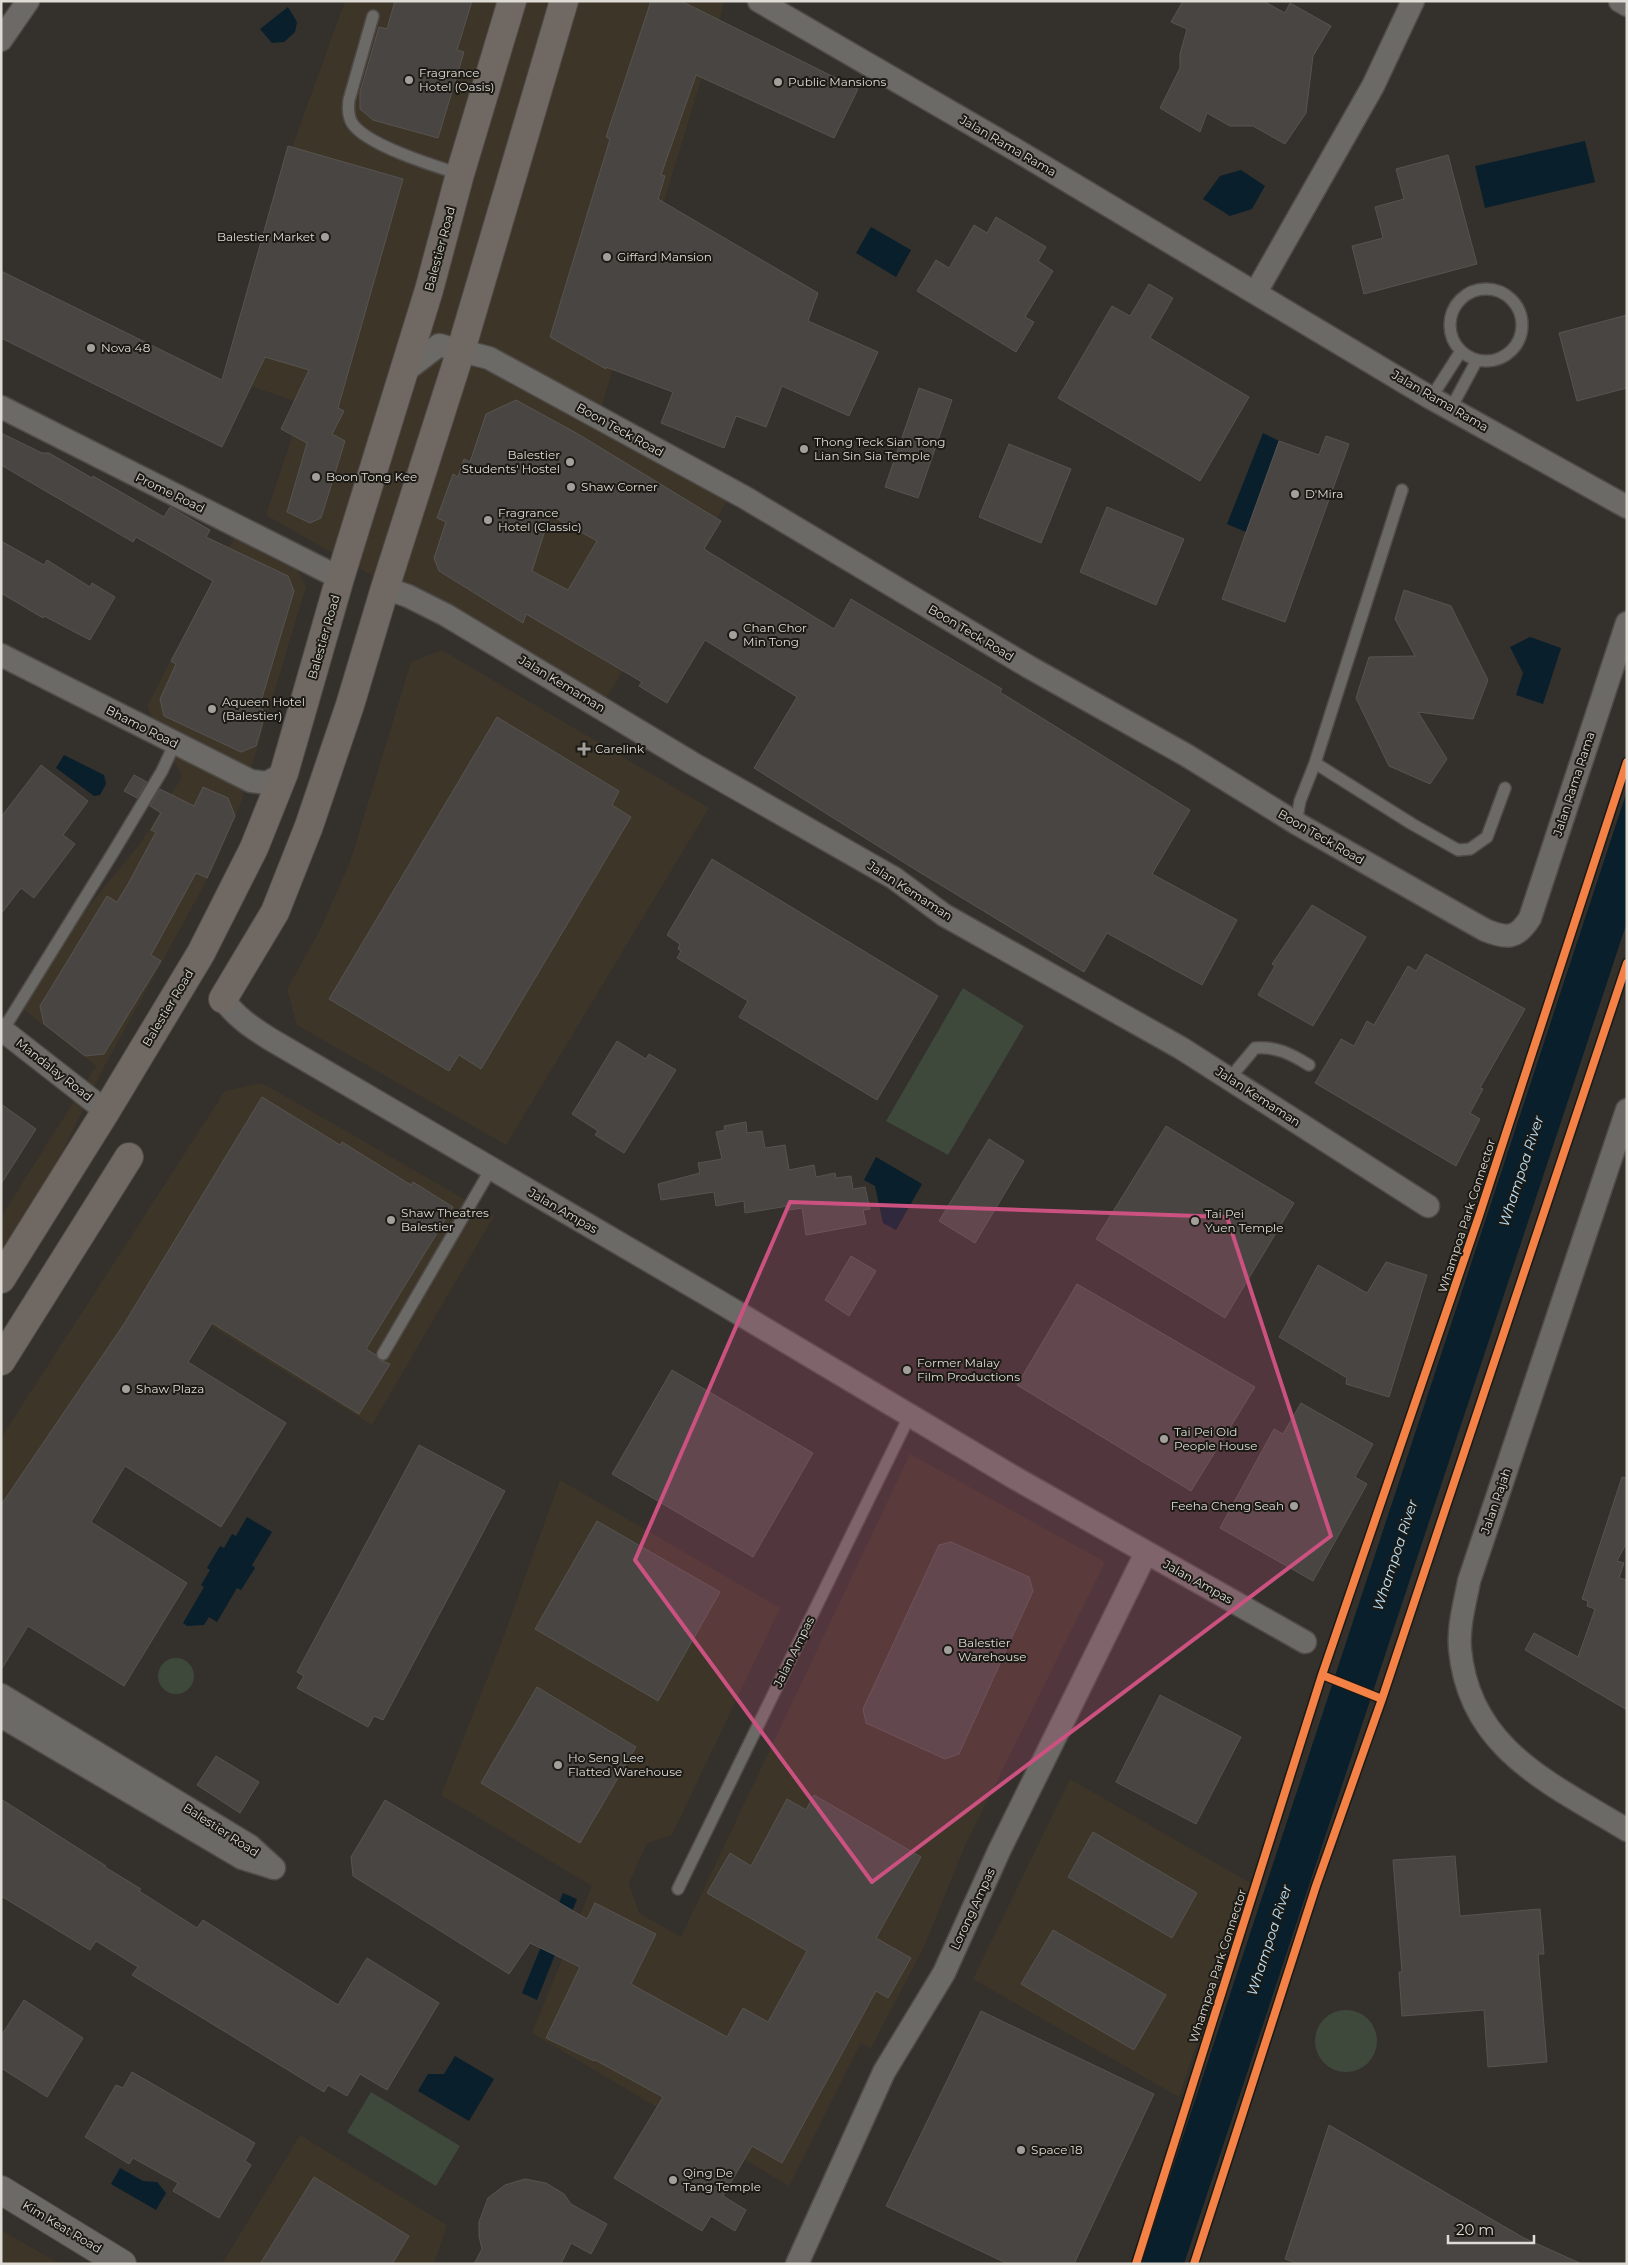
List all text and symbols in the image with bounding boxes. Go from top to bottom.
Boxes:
place label: Fragrance Hotel (Oasis) [419,65,495,94]
marker: Fragrance Hotel (Oasis) [403,74,415,86]
place label: Public Mansions [788,74,887,89]
marker: Public Mansions [772,76,784,88]
street label: Jalan Rama Rama [957,111,1059,179]
street label: Balestier Road [421,205,458,293]
place label: Balestier Market [217,229,315,244]
marker: Balestier Market [319,231,331,243]
place label: Giffard Mansion [617,249,712,264]
marker: Giffard Mansion [601,251,613,263]
place label: Nova 48 [101,340,151,355]
marker: Nova 48 [85,342,97,354]
street label: Jalan Rama Rama [1389,366,1491,434]
street label: Boon Teck Road [574,399,666,460]
place label: Thong Teck Sian Tong Lian Sin Sia Temple [814,434,946,463]
marker: Thong Teck Sian Tong Lian Sin Sia Temple [798,443,810,455]
place label: Balestier Students' Hostel [462,447,560,476]
marker: Balestier Students' Hostel [564,456,576,468]
street label: Prome Road [133,469,207,516]
place label: Boon Tong Kee [326,469,417,484]
marker: Boon Tong Kee [310,471,322,483]
place label: Shaw Corner [581,479,658,494]
marker: Shaw Corner [565,481,577,493]
place label: D'Mira [1305,486,1343,501]
marker: D'Mira [1289,488,1301,500]
place label: Fragrance Hotel (Classic) [498,505,582,534]
marker: Fragrance Hotel (Classic) [482,514,494,526]
street label: Balestier Road [304,593,343,681]
street label: Boon Teck Road [926,601,1017,664]
place label: Chan Chor Min Tong [743,620,807,649]
marker: Chan Chor Min Tong [727,629,739,641]
street label: Jalan Kemaman [516,651,608,715]
place label: Aqueen Hotel (Balestier) [222,694,305,723]
street label: Bhamo Road [104,702,181,751]
marker: Aqueen Hotel (Balestier) [206,703,218,715]
street label: Jalan Rama Rama [1549,730,1597,839]
place label: Carelink [595,741,645,756]
marker: Carelink [577,742,591,756]
street label: Boon Teck Road [1275,806,1367,867]
street label: Jalan Kemaman [864,857,955,924]
street label: Balestier Road [139,967,196,1049]
street label: Mandalay Road [13,1035,96,1104]
street label: Jalan Kemaman [1212,1063,1303,1130]
water label: Whampoa River [1495,1113,1548,1229]
street label: Whampoa Park Connector [1435,1137,1499,1294]
street label: Jalan Ampas [525,1184,600,1236]
place label: Shaw Theatres Balestier [401,1205,489,1234]
place label: Tai Pei Yuen Temple [1205,1206,1284,1235]
marker: Shaw Theatres Balestier [385,1214,397,1226]
marker: Tai Pei Yuen Temple [1189,1215,1201,1227]
place label: Former Malay Film Productions [917,1355,1020,1384]
marker: Former Malay Film Productions [901,1364,913,1376]
place label: Shaw Plaza [136,1381,204,1396]
marker: Shaw Plaza [120,1383,132,1395]
place label: Tai Pei Old People House [1174,1424,1257,1453]
marker: Tai Pei Old People House [1158,1433,1170,1445]
street label: Jalan Rajah [1477,1466,1514,1537]
water label: Whampoa River [1369,1497,1422,1613]
place label: Feeha Cheng Seah [1171,1498,1284,1513]
marker: Feeha Cheng Seah [1288,1500,1300,1512]
street label: Jalan Ampas [1160,1556,1236,1607]
street label: Jalan Ampas [769,1614,817,1691]
place label: Balestier Warehouse [958,1635,1026,1664]
marker: Balestier Warehouse [942,1644,954,1656]
place label: Ho Seng Lee Flatted Warehouse [568,1750,682,1779]
marker: Ho Seng Lee Flatted Warehouse [552,1759,564,1771]
street label: Balestier Road [181,1800,262,1860]
street label: Lorong Ampas [947,1865,998,1952]
water label: Whampoa River [1243,1882,1296,1998]
street label: Whampoa Park Connector [1186,1887,1250,2044]
place label: Space 18 [1031,2142,1083,2157]
marker: Space 18 [1015,2144,1027,2156]
place label: Qing De Tang Temple [683,2165,761,2194]
marker: Qing De Tang Temple [667,2174,679,2186]
street label: Kim Keat Road [20,2197,104,2256]
scale bar [1448,2212,1534,2244]
text: 20 m [1456,2220,1494,2239]

